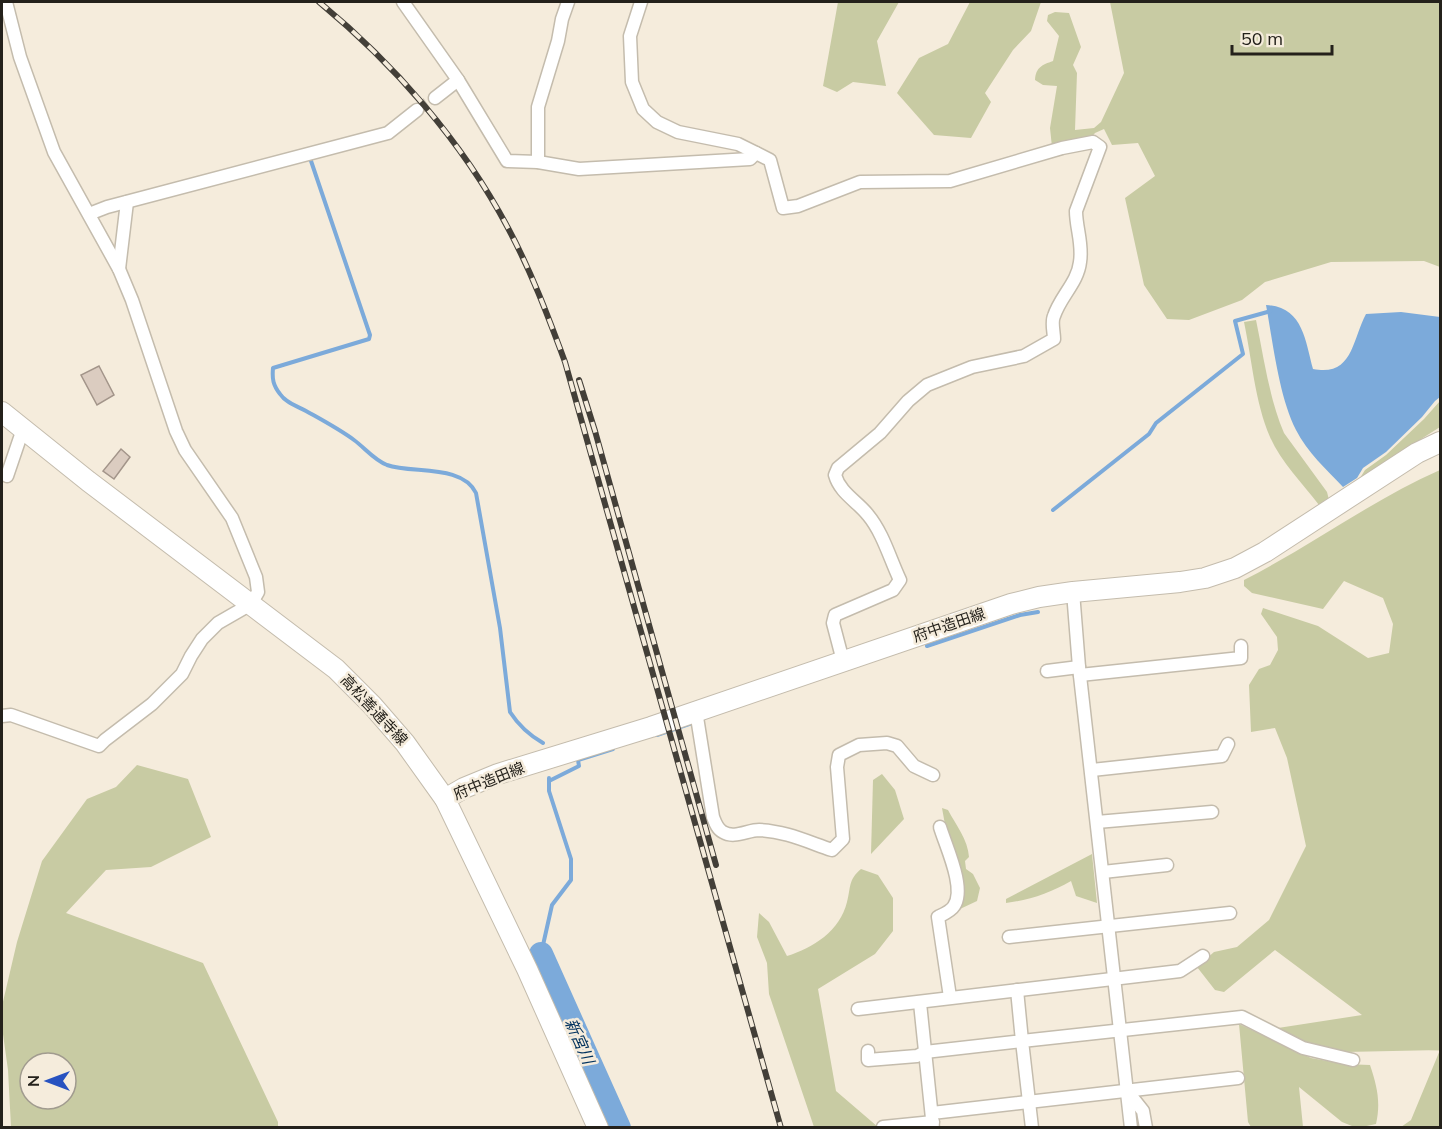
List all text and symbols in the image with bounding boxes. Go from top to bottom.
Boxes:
scale bar [1232,18,1332,56]
text: 50 m [1241,27,1283,50]
street label: 府中造田線 [910,603,987,646]
street label: 高松善通寺線 [337,670,412,749]
street label: 府中造田線 [450,758,527,803]
water label: 新宮川 [561,1015,600,1069]
north arrow [18,1051,78,1111]
text: N [23,1075,43,1087]

